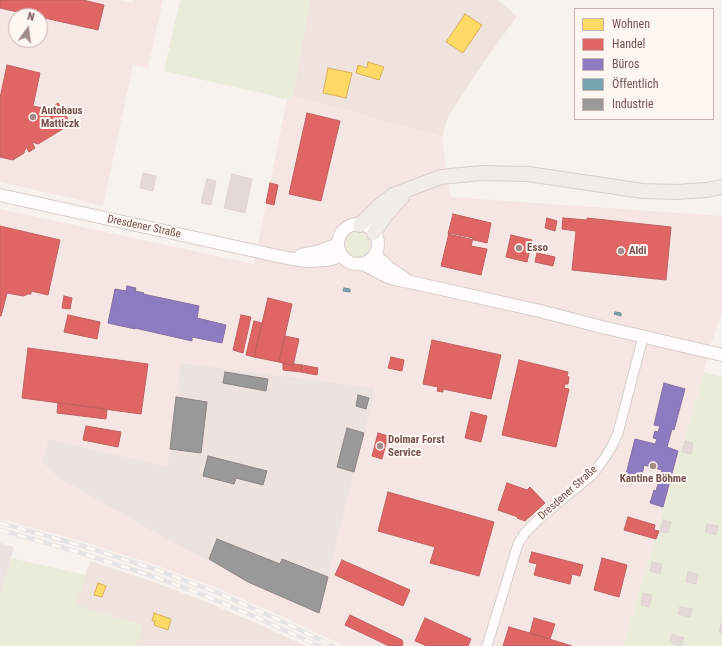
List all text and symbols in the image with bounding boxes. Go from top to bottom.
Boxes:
north arrow [8,8,48,48]
legend [574,8,714,120]
text: N [26,10,36,24]
text: Wohnen [612,17,650,31]
text: Handel [612,37,645,51]
text: Büros [612,57,639,71]
text: Öffentlich [612,77,659,91]
text: Industrie [612,97,654,111]
place label: Autohaus Matticzk [41,104,83,130]
marker: Autohaus Matticzk [28,112,38,122]
street label: Dresdener Straße [106,213,182,241]
place label: Esso [527,241,548,255]
marker: Esso [514,243,524,253]
place label: Aldi [629,244,647,258]
marker: Aldi [616,246,626,256]
place label: Dolmar Forst Service [388,433,445,459]
marker: Dolmar Forst Service [375,441,385,451]
marker: Kantine Böhme [648,461,658,471]
street label: Dresdener Straße [536,463,600,523]
place label: Kantine Böhme [620,472,686,486]

